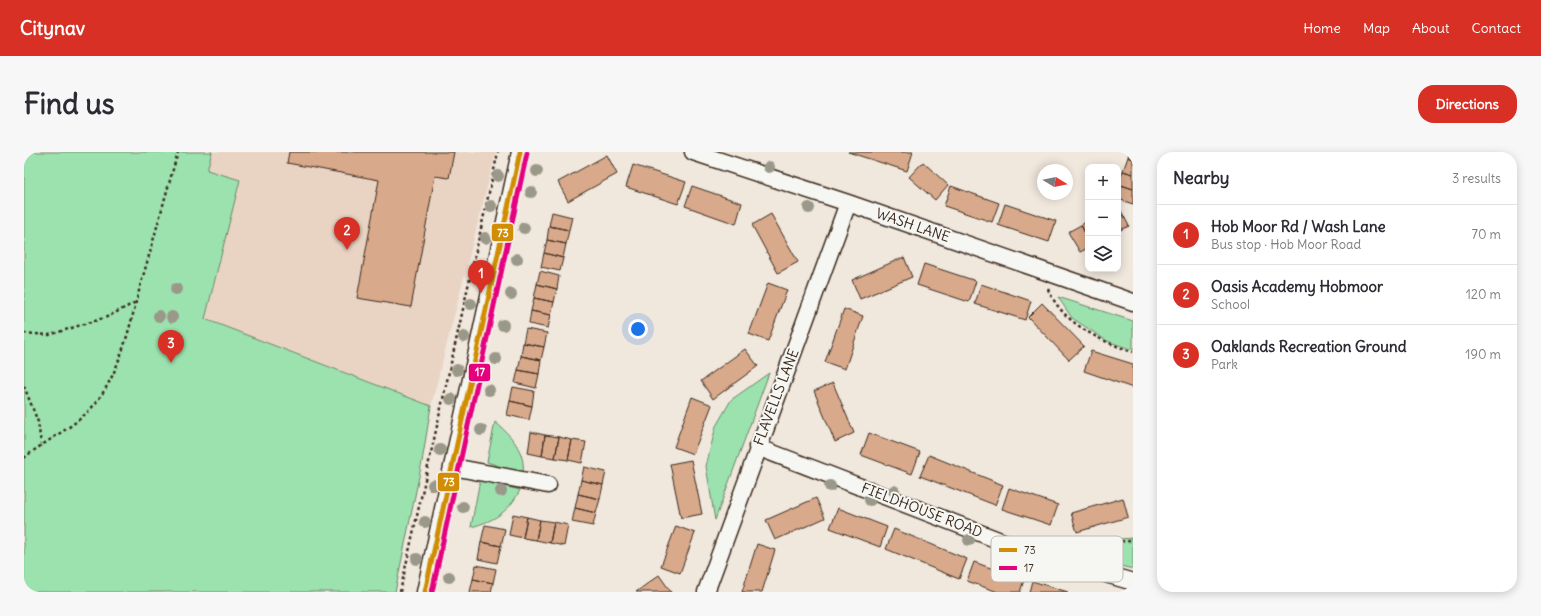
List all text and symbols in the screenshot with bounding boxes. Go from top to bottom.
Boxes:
text: Citynav [20,16,85,40]
text: Home [1303,19,1341,37]
text: Map [1363,19,1390,37]
text: About [1412,19,1450,37]
text: Contact [1472,19,1521,37]
button: Directions [1418,85,1517,123]
text: Find us [24,86,115,122]
north arrow [1037,164,1073,200]
map controls [1085,164,1121,272]
button: + [1085,164,1121,200]
text: Nearby [1173,167,1229,189]
text: 3 results [1452,170,1501,187]
button: − [1085,200,1121,236]
street label: WASH LANE [874,204,952,246]
pin: 2 [334,217,360,250]
text: Hob Moor Rd / Wash Lane [1211,217,1386,236]
line badge: 73 [491,223,514,242]
text: 73 [497,226,509,240]
text: 1 [1183,226,1189,243]
text: 70 m [1472,226,1501,243]
button: layers [1085,236,1121,272]
text: Bus stop · Hob Moor Road [1211,236,1361,253]
pin: 1 [468,260,494,293]
text: Oasis Academy Hobmoor [1211,277,1383,296]
text: 2 [1182,286,1190,303]
text: 120 m [1466,286,1501,303]
text: School [1211,296,1250,313]
your location [628,319,648,339]
pin: 3 [158,330,184,363]
text: Oaklands Recreation Ground [1211,337,1407,356]
street label: FLAVELLS LANE [749,346,803,448]
text: 3 [1182,346,1190,363]
text: 190 m [1465,346,1501,363]
text: Park [1211,356,1238,373]
line badge: 17 [468,363,491,382]
text: 17 [475,365,485,379]
line badge: 73 [437,472,460,492]
text: 73 [443,475,455,489]
street label: FIELDHOUSE ROAD [859,479,985,541]
legend [991,536,1123,582]
text: 73 [1024,543,1036,557]
text: 17 [1024,561,1034,575]

